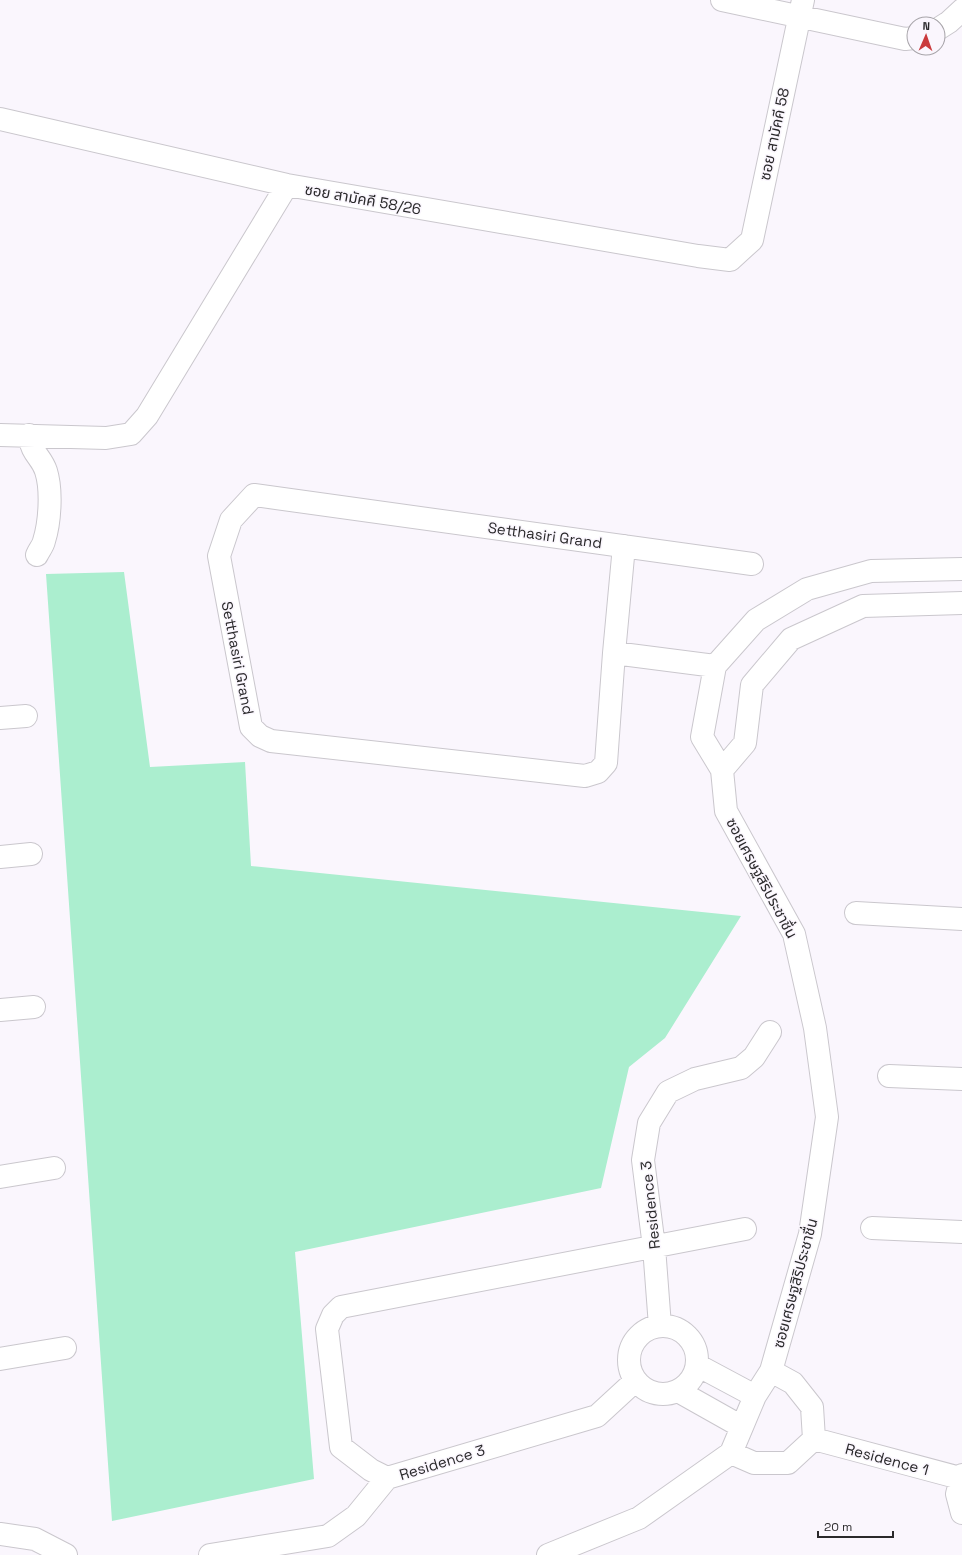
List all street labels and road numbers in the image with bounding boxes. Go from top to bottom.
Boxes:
street label: ซอย สามัคคี 58 [755,86,793,182]
street label: ซอย สามัคคี 58/26 [303,179,423,219]
street label: Setthasiri Grand [487,518,603,552]
street label: Setthasiri Grand [218,600,258,716]
street label: ซอยเศรษฐสิริประชาชื่น [722,814,803,942]
street label: Residence 3 [636,1160,664,1250]
street label: ซอยเศรษฐสิริประชาชื่น [768,1216,821,1350]
street label: Residence 1 [843,1439,931,1479]
street label: Residence 3 [397,1440,487,1484]

